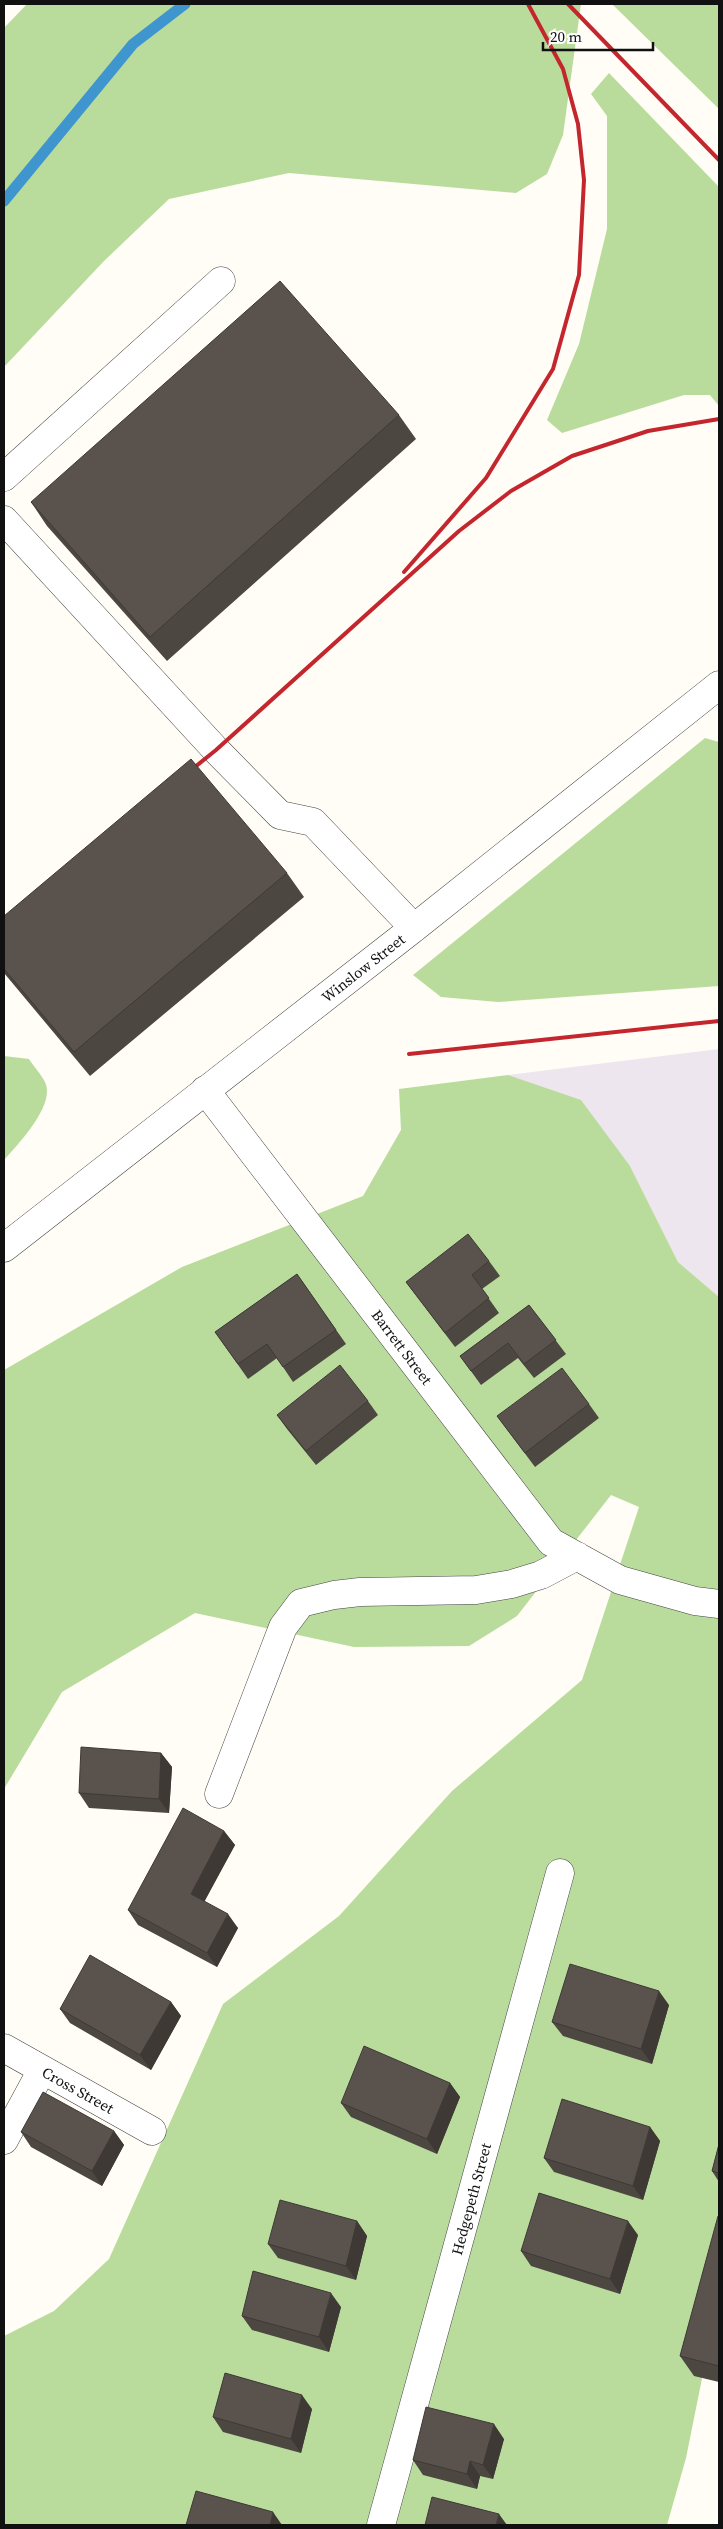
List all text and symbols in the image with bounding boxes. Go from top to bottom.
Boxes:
scale bar [543,20,653,52]
text: 20 m [550,26,582,47]
street label: Winslow Street [317,929,409,1007]
street label: Barrett Street [367,1305,437,1389]
street label: Cross Street [38,2062,118,2118]
street label: Hedgepeth Street [446,2141,496,2257]

